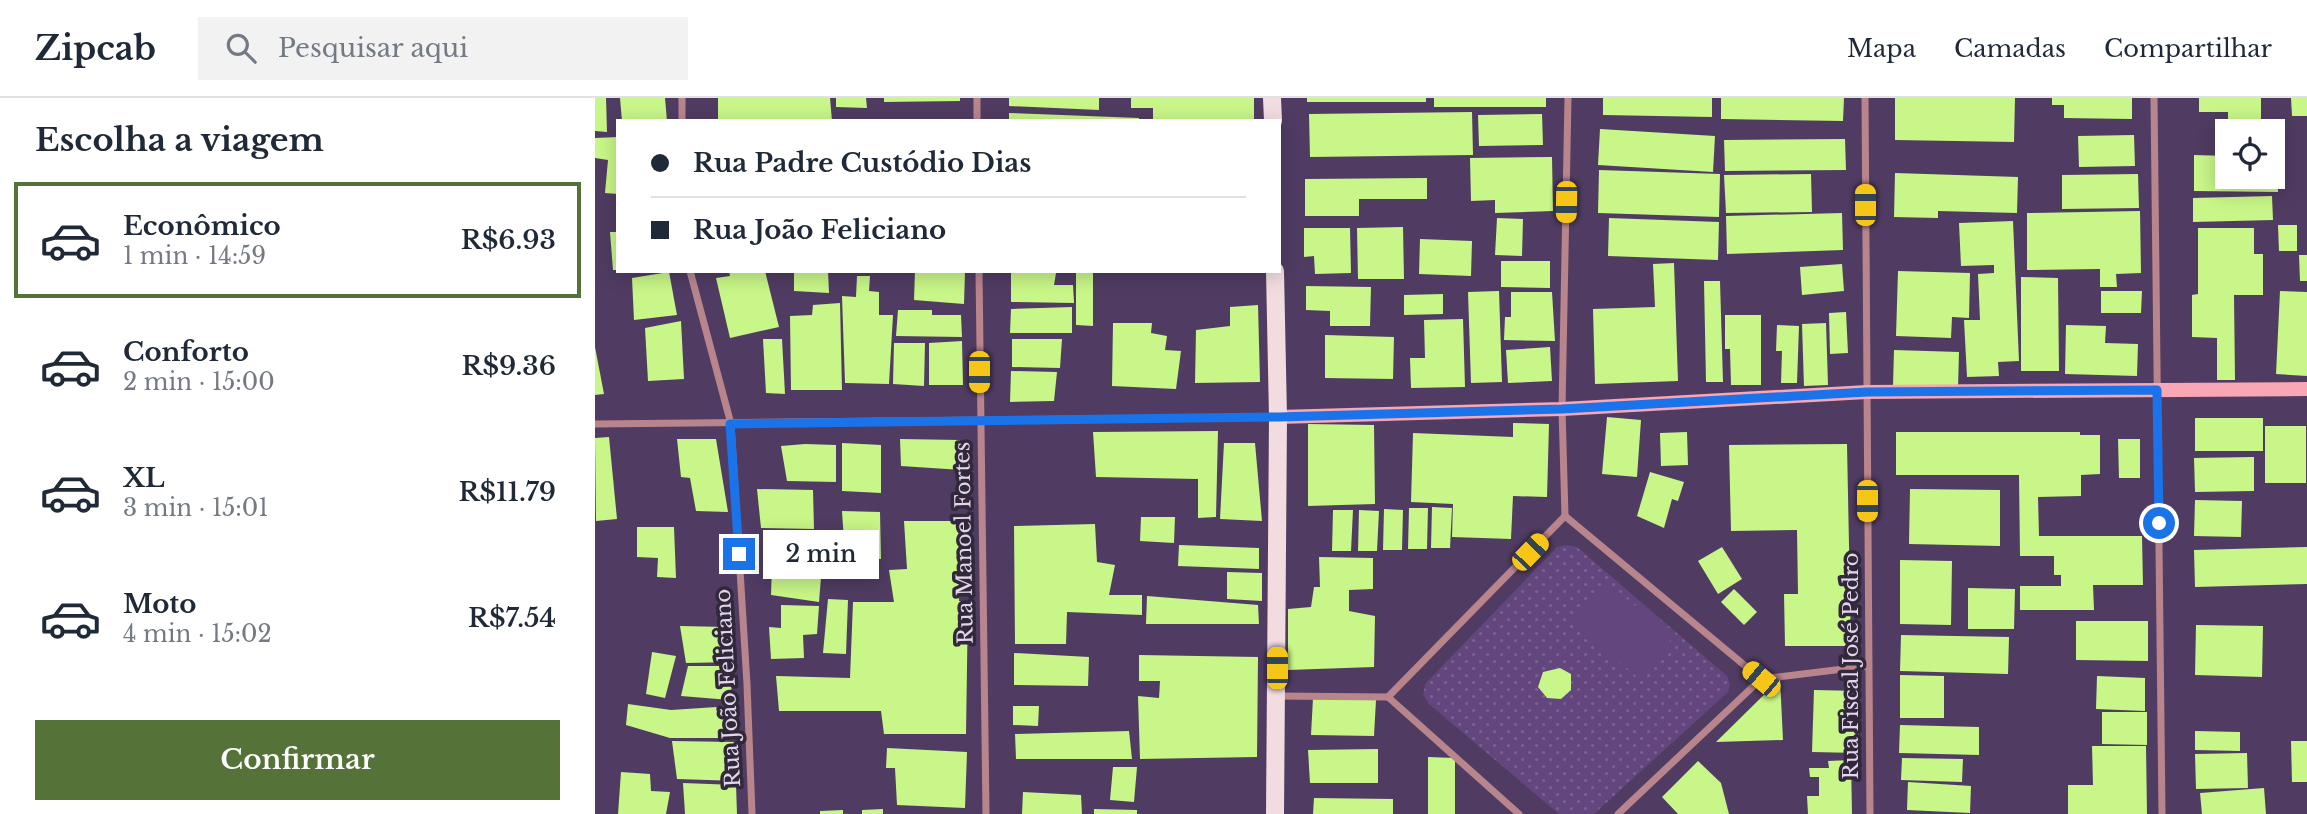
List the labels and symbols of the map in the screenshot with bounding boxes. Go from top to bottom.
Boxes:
car [1556,181,1577,223]
car [1855,184,1876,226]
car [969,351,990,393]
street label: Rua Manoel Fortes [949,442,979,644]
car [1857,480,1878,522]
route start [2143,507,2175,539]
callout: 2 min [763,530,879,578]
car [1508,530,1553,574]
route end [723,538,755,570]
street label: Rua Fiscal José Pedro [1838,552,1864,780]
street label: Rua João Feliciano [710,588,746,788]
car [1267,647,1288,689]
car [1739,657,1784,701]

